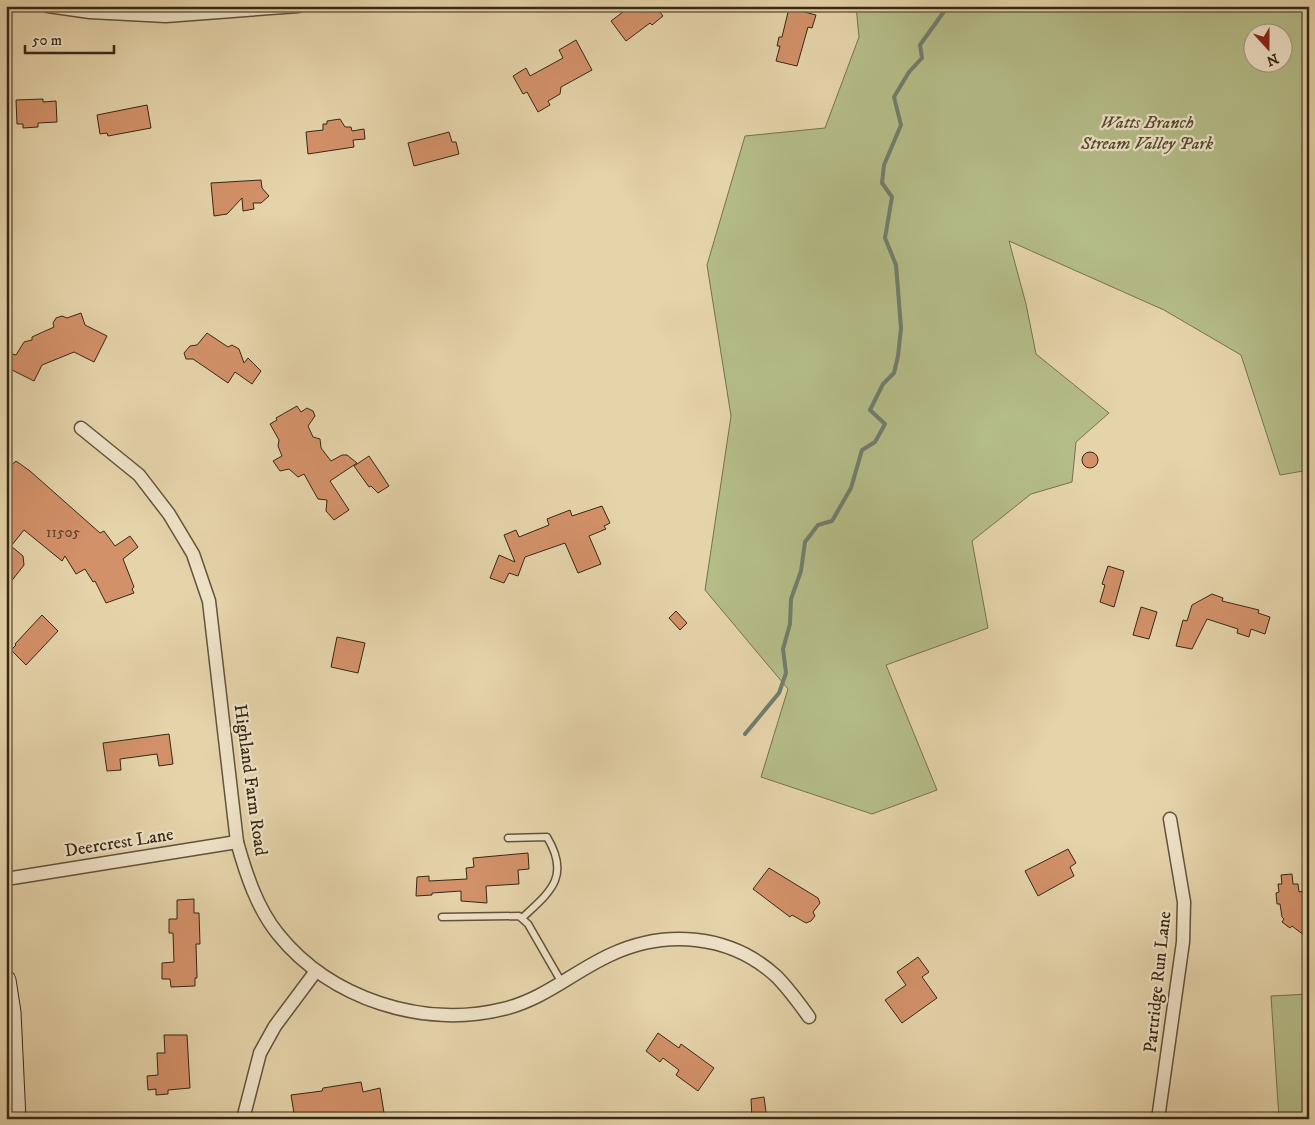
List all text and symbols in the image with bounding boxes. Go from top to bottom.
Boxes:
scale bar [25,22,114,54]
north arrow [1242,22,1292,72]
text: 50 m [32,31,62,50]
text: N [1263,49,1281,70]
park label: Watts Branch Stream Valley Park [1080,112,1214,155]
house number: 11505 [46,523,80,542]
street label: Highland Farm Road [228,703,272,857]
street label: Deercrest Lane [63,824,175,862]
street label: Partridge Run Lane [1140,910,1176,1054]

